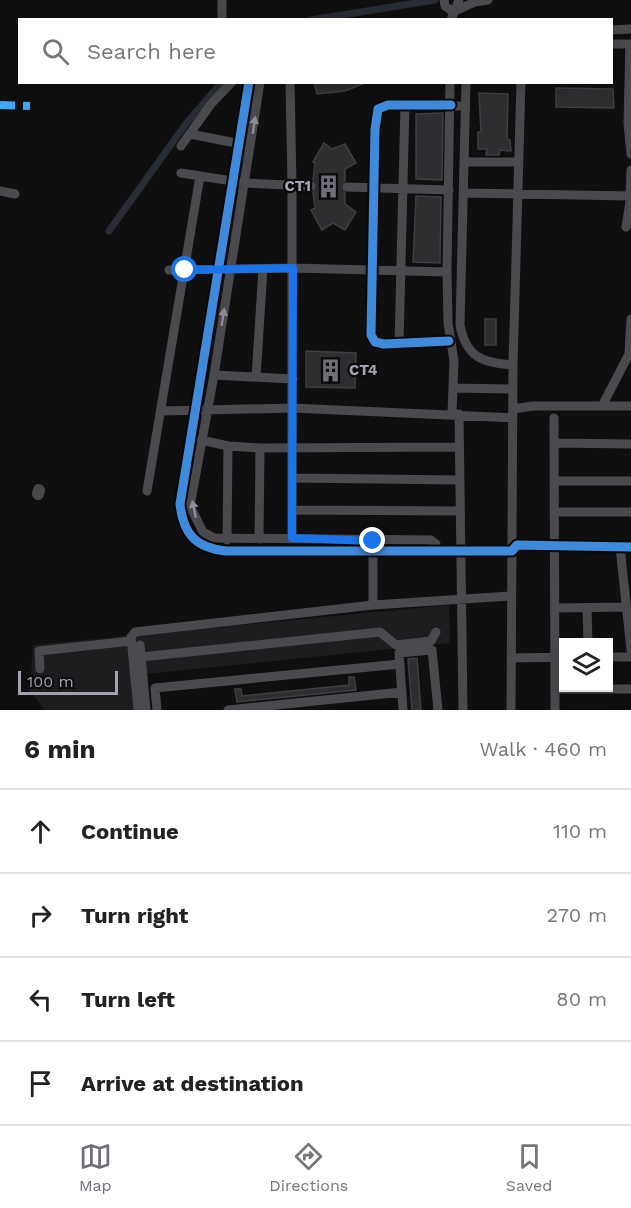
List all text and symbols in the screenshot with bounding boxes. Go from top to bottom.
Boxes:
search box [18,18,613,84]
icon: search [39,35,72,68]
text: Search here [87,39,216,64]
one-way arrow [249,115,258,134]
building icon: CT1 [316,173,342,199]
place label: CT1 [285,177,311,195]
route start [171,256,197,282]
one-way arrow [219,308,228,327]
building icon: CT4 [318,357,344,383]
place label: CT4 [349,361,378,379]
one-way arrow [189,499,198,518]
route end [359,527,385,553]
map controls [559,638,613,692]
button: layers [559,638,613,692]
scale bar [18,668,118,696]
text: 100 m [27,672,74,691]
text: 6 min [24,734,96,764]
text: Walk · 460 m [479,737,607,761]
icon: ahead [24,815,57,848]
text: Continue [81,819,179,844]
text: 110 m [553,819,607,843]
icon: right [24,899,57,932]
text: Turn right [81,903,188,928]
text: 270 m [547,903,607,927]
icon: left [24,983,57,1016]
text: Turn left [81,987,175,1012]
text: 80 m [556,987,607,1011]
icon: arrive [24,1067,57,1100]
text: Arrive at destination [81,1071,304,1096]
tab: Map [79,1140,112,1195]
tab: Directions [269,1140,348,1195]
tab: Saved [506,1140,552,1195]

